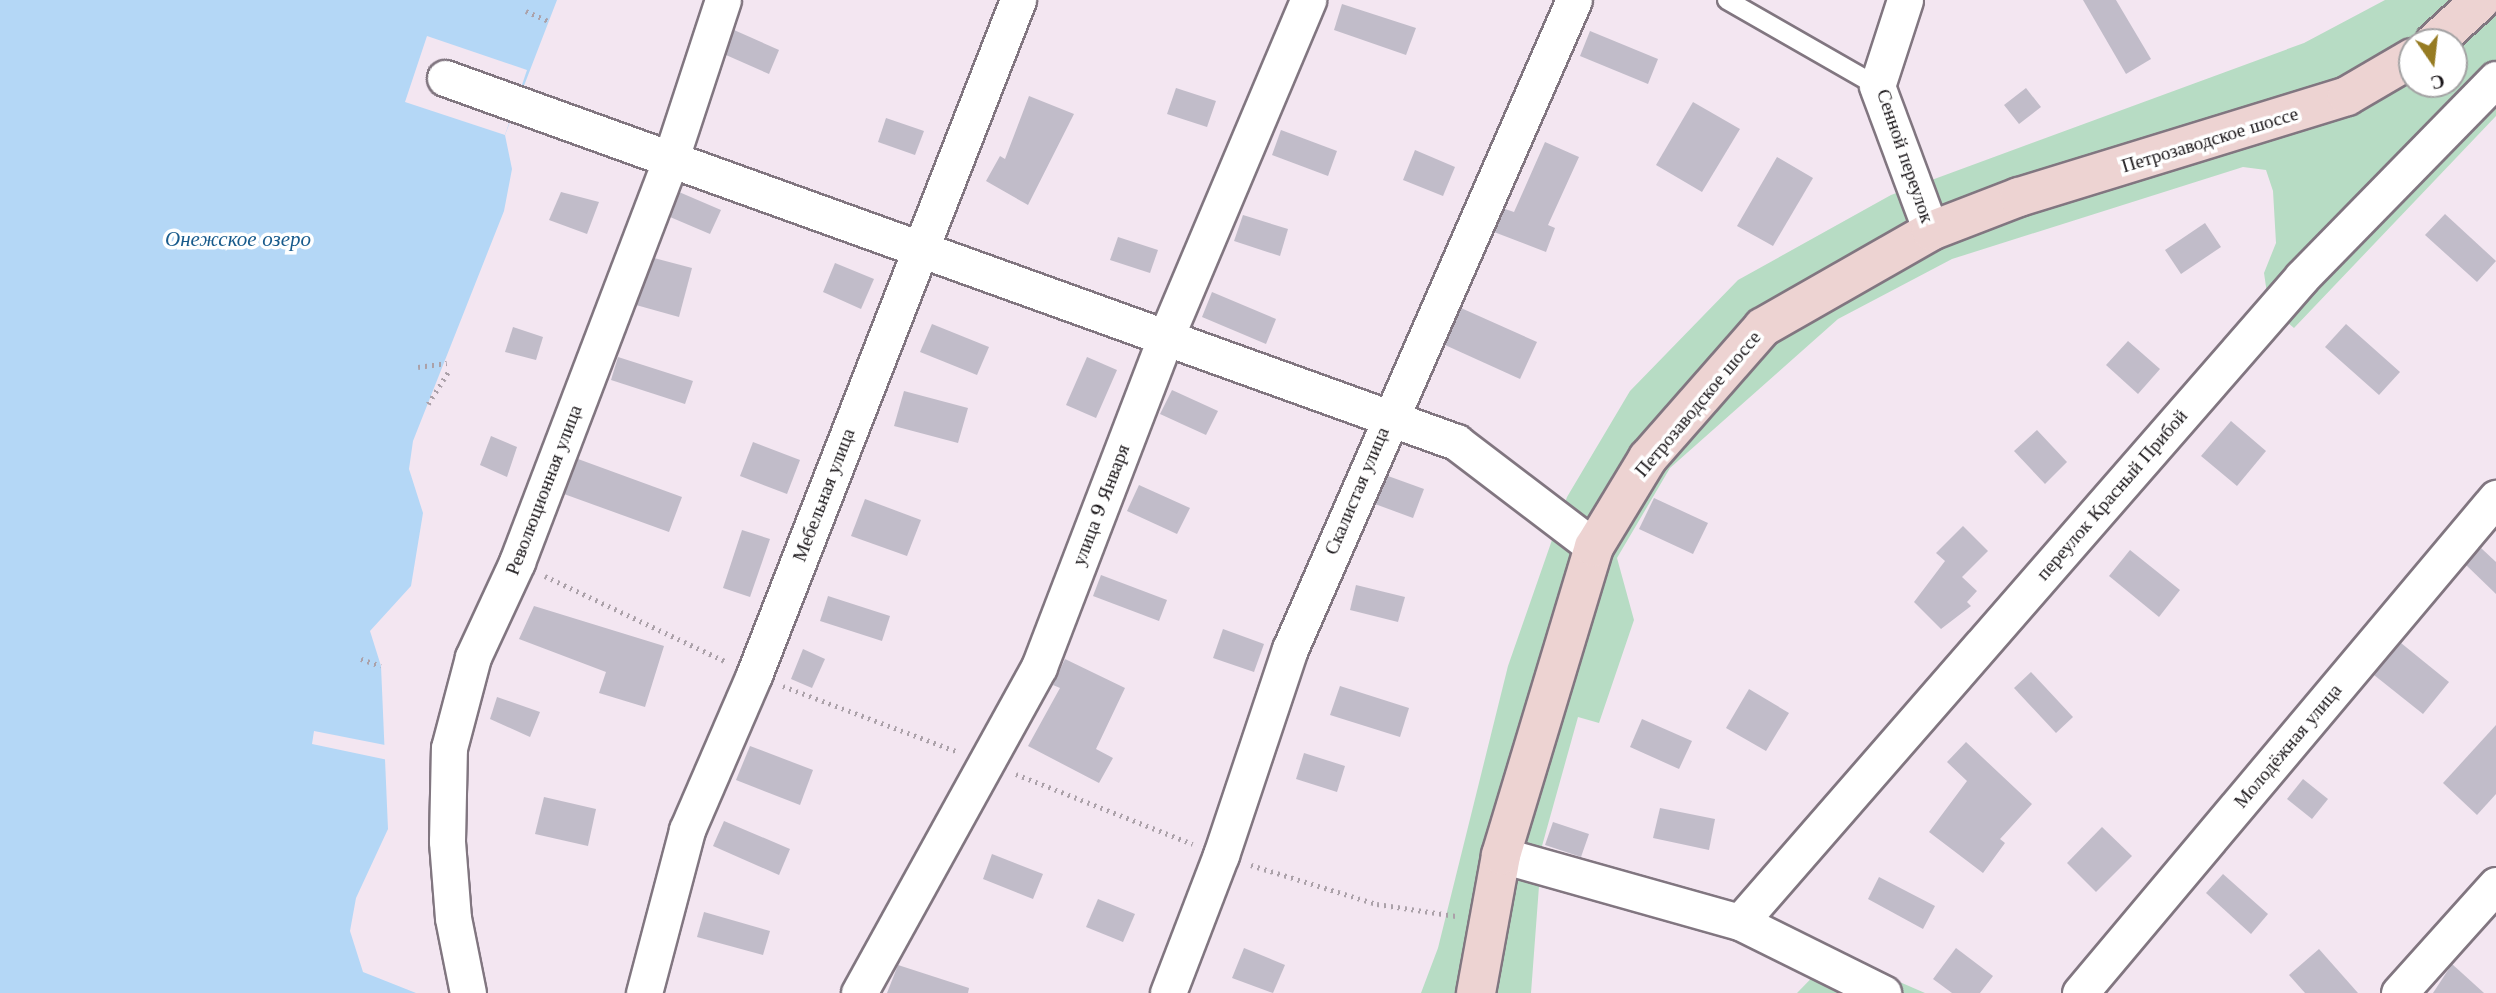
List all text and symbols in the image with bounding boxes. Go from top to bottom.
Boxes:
north arrow [2398,28,2468,98]
text: С [2428,69,2447,95]
street label: Сенной переулок [1871,86,1939,226]
street label: Петрозаводское шоссе [2119,102,2301,178]
water label: Онежское озеро [165,226,311,252]
street label: Петрозаводское шоссе [1630,326,1766,482]
street label: Революционная улица [501,402,587,578]
street label: переулок Красный Прибой [2032,405,2192,585]
street label: Скалистая улица [1320,424,1394,558]
street label: Мебельная улица [788,425,860,565]
street label: улица 9 Января [1067,441,1135,569]
street label: Молодёжная улица [2229,679,2347,813]

